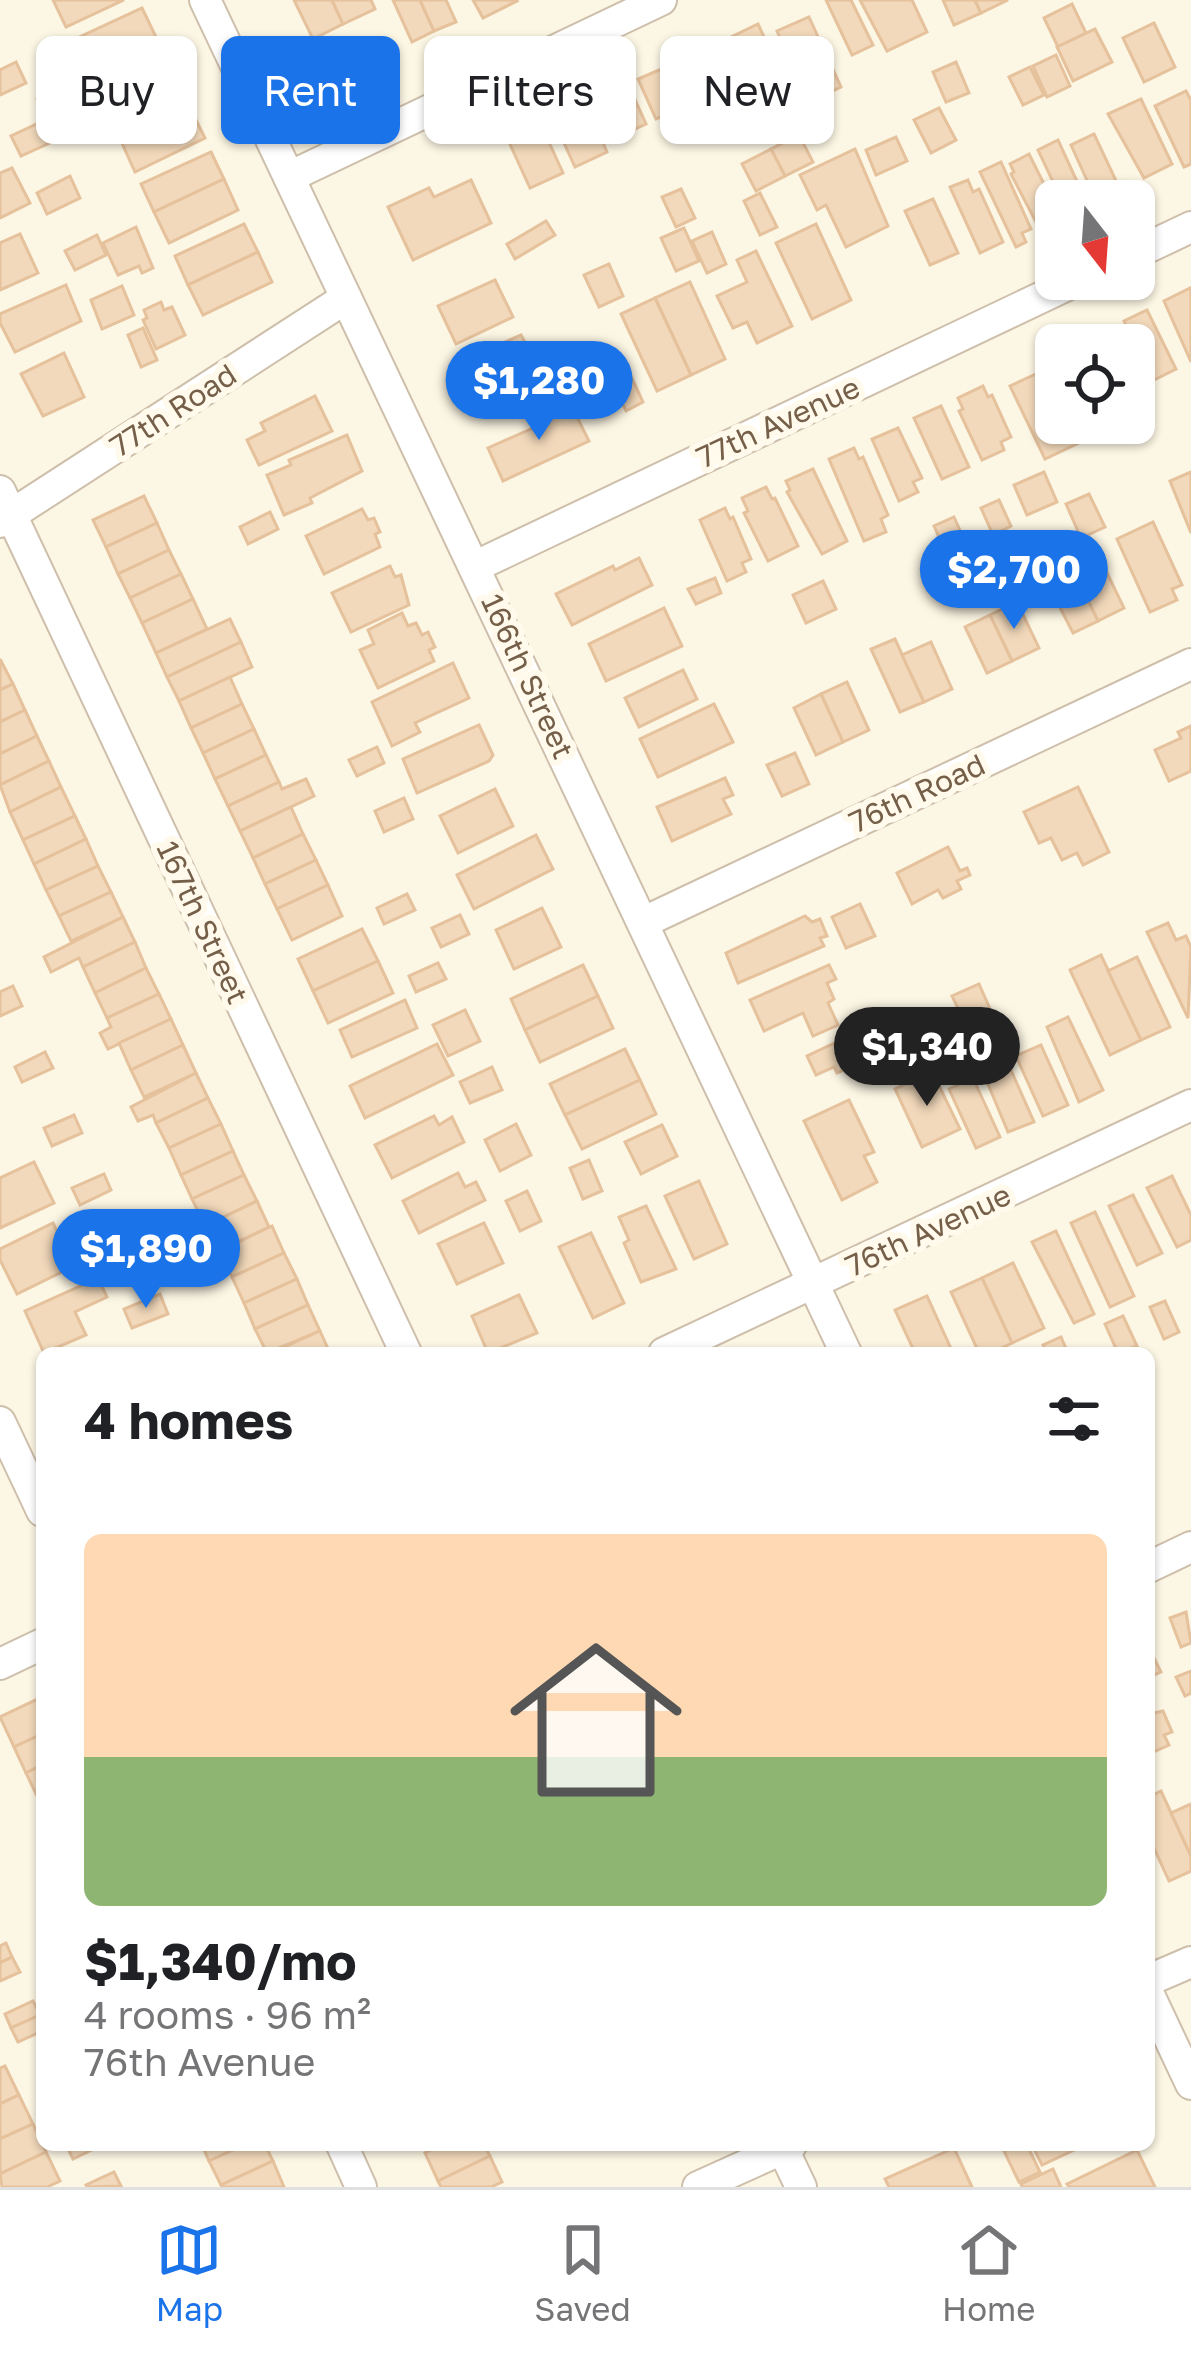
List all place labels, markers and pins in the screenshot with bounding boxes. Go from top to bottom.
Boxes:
pin: $1,280 [441,341,637,443]
pin: $2,700 [916,530,1112,632]
pin: $1,340 [829,1007,1025,1109]
pin: $1,890 [48,1209,244,1311]

